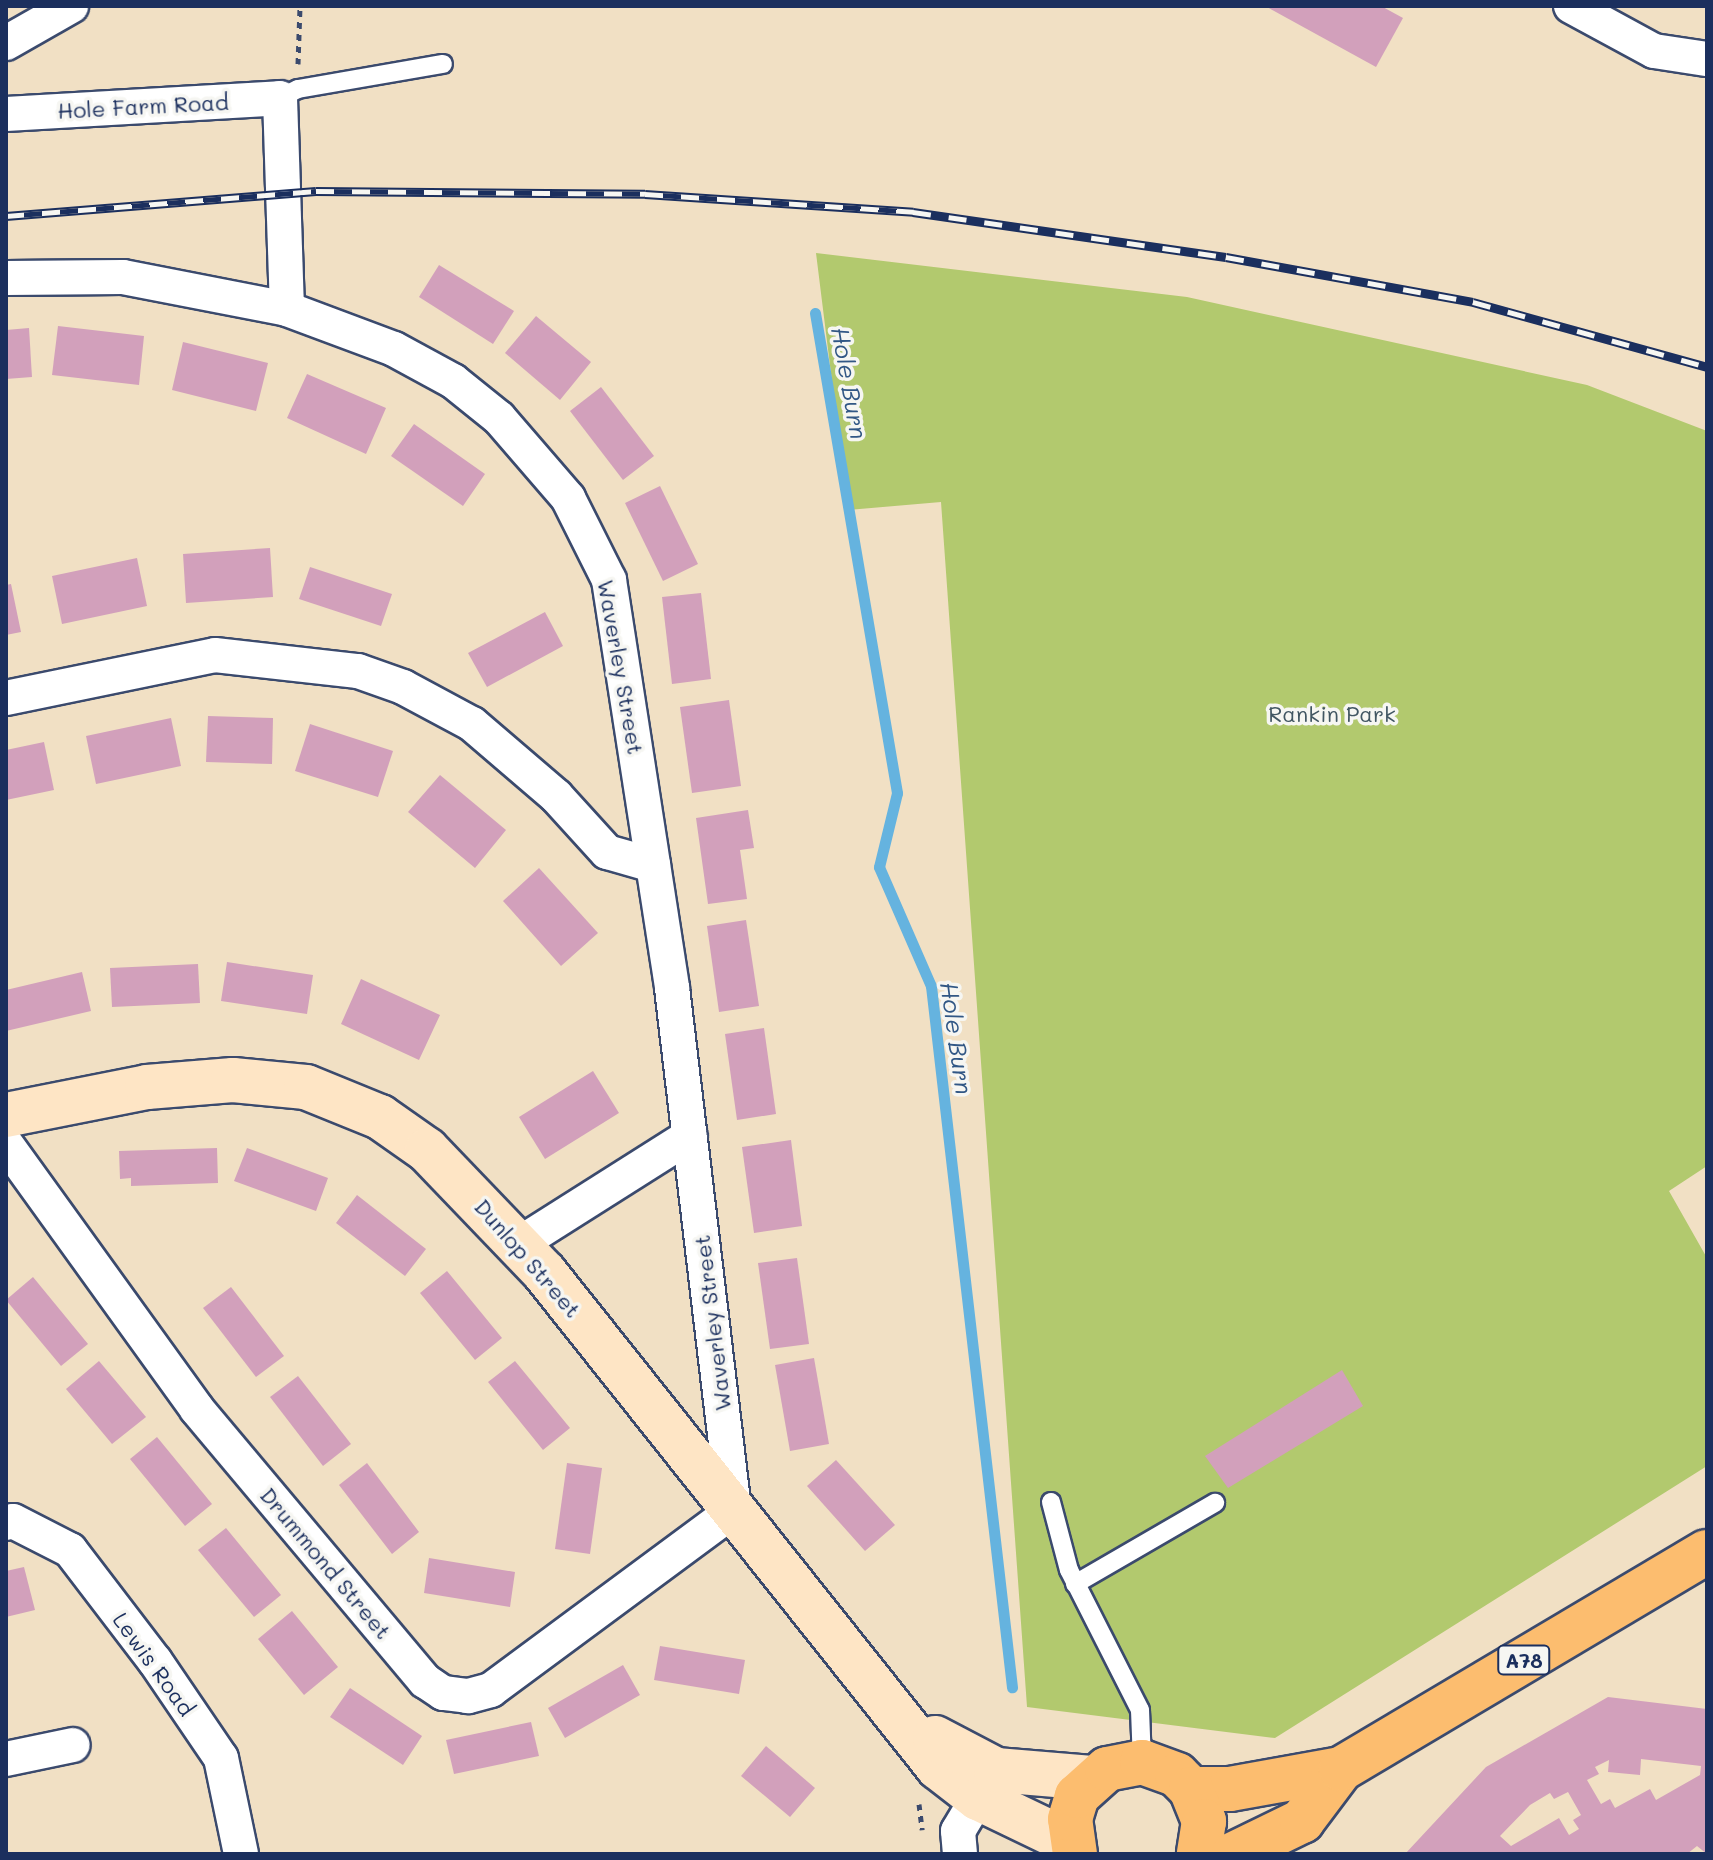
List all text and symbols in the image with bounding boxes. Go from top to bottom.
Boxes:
street label: Hole Farm Road [57,88,229,124]
water label: Hole Burn [826,325,874,441]
street label: Waverley Street [593,578,649,756]
park label: Rankin Park [1268,701,1396,727]
water label: Hole Burn [935,980,979,1096]
street label: Dunlop Street [469,1193,587,1323]
street label: Waverley Street [688,1234,736,1412]
street label: Drummond Street [255,1482,397,1644]
street label: Lewis Road [108,1607,200,1721]
road number: A78 [1496,1644,1552,1676]

